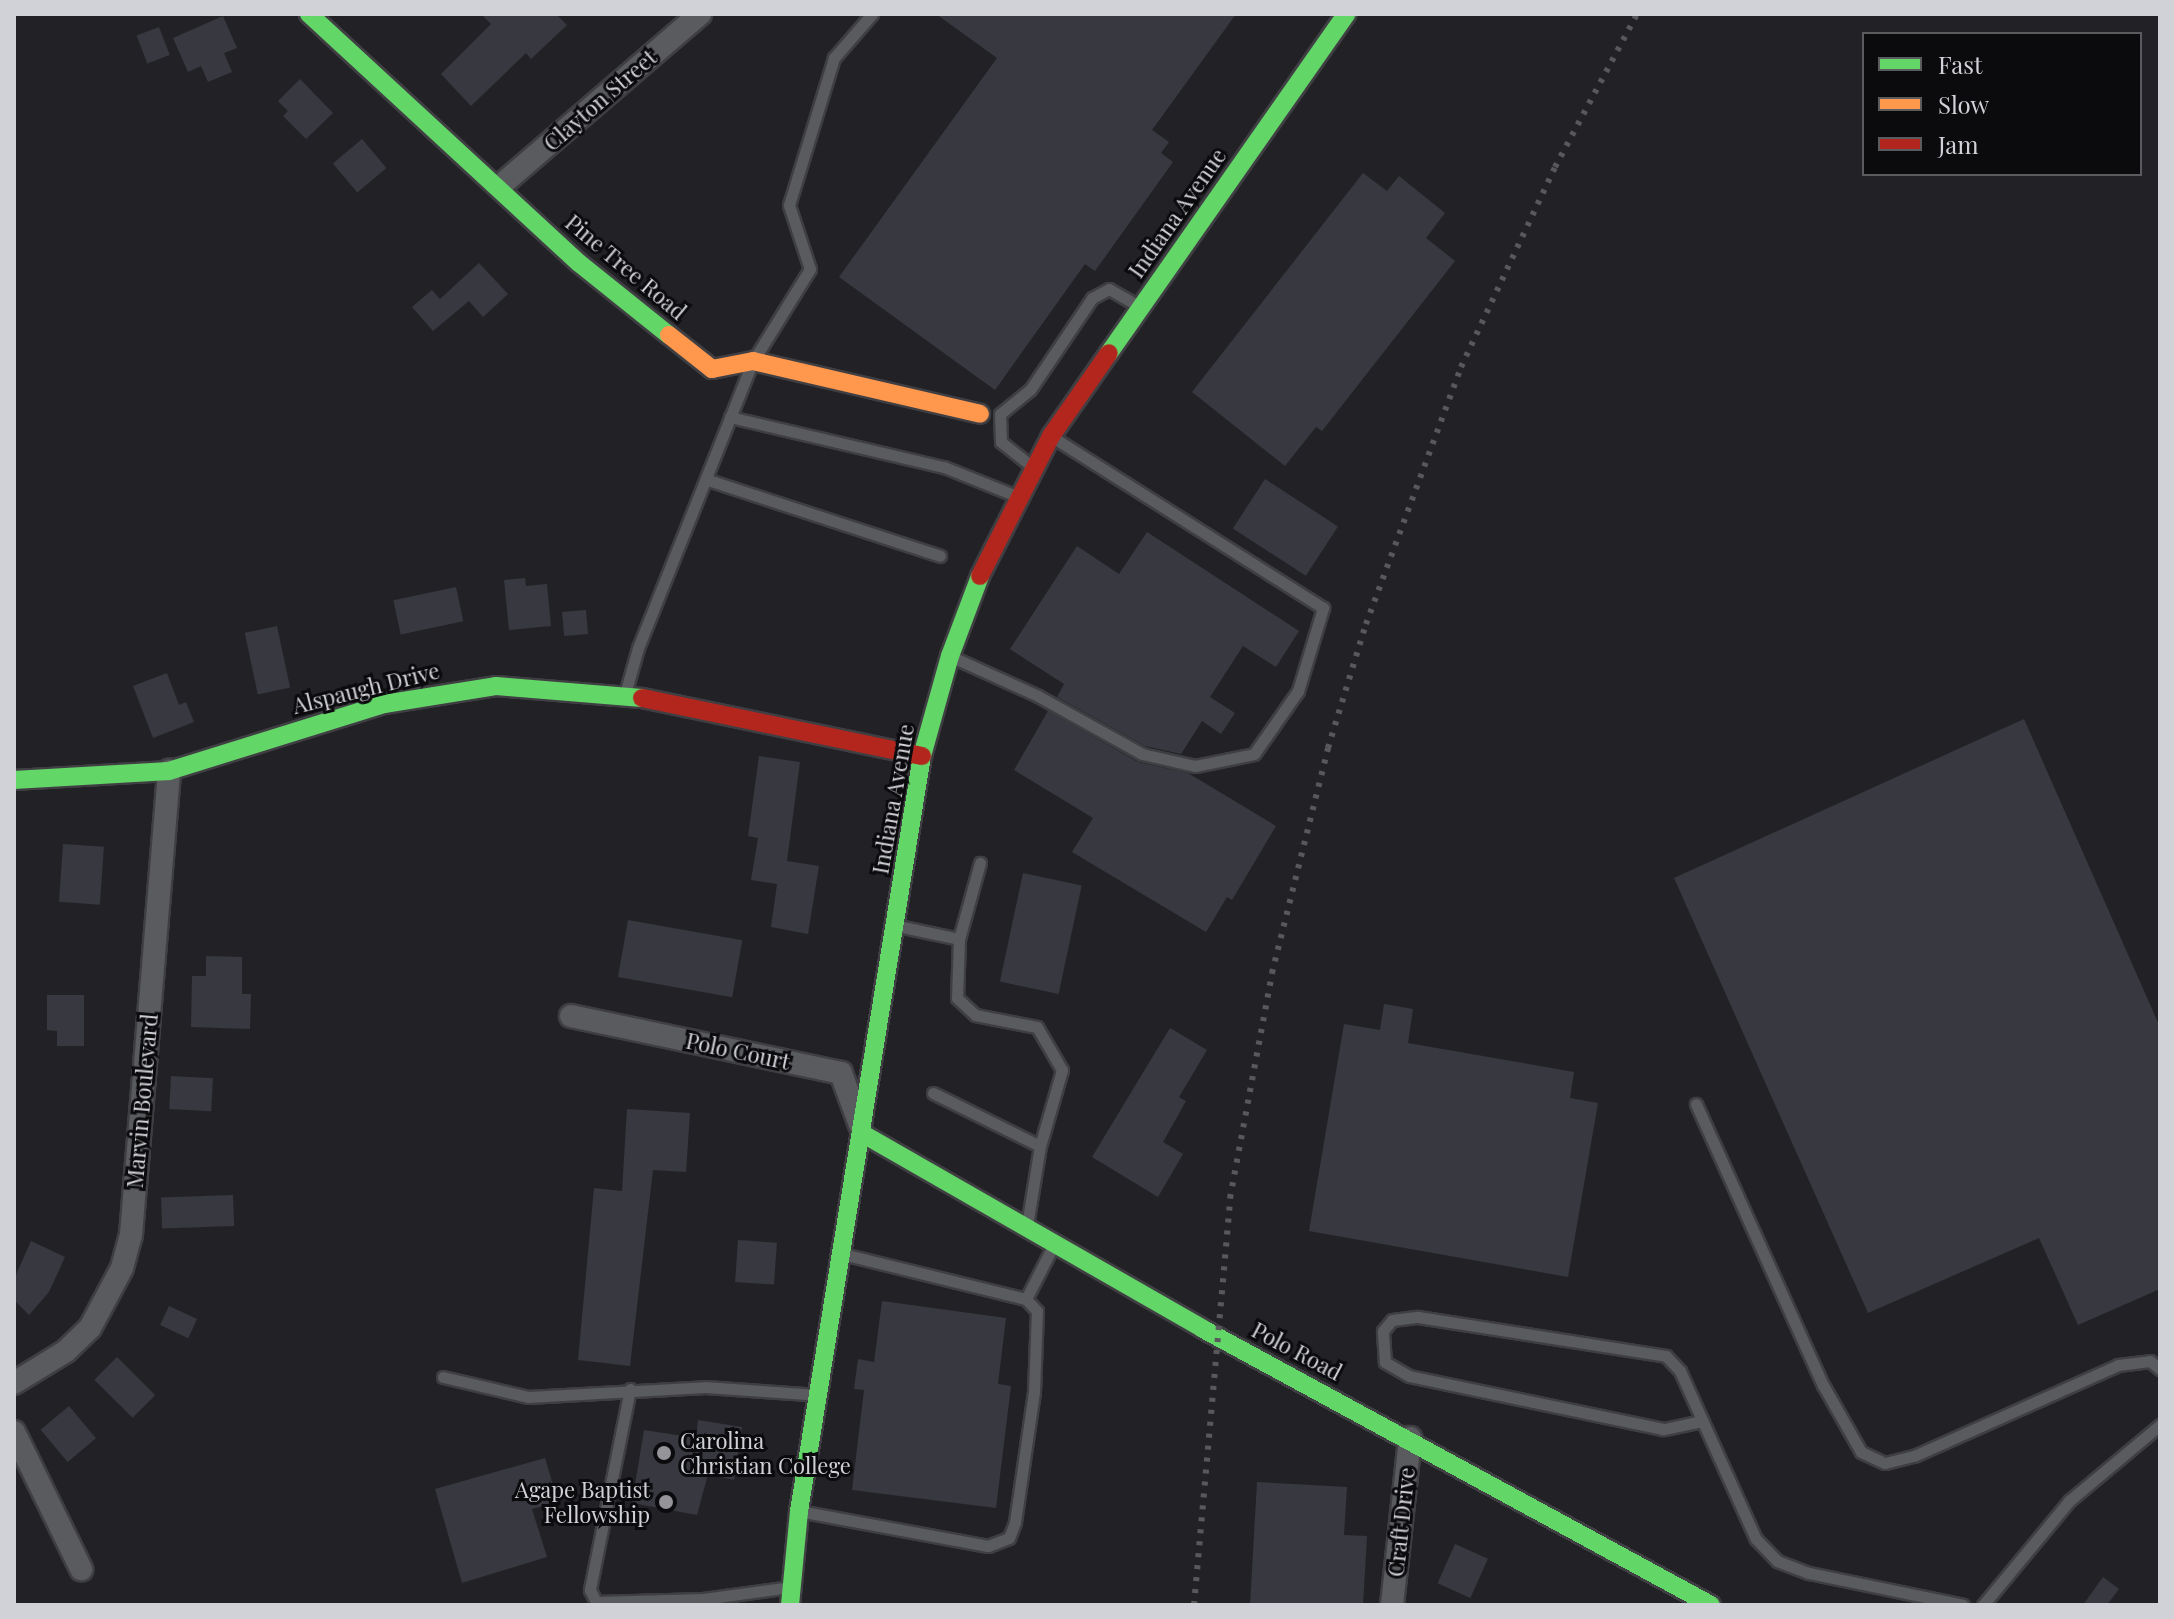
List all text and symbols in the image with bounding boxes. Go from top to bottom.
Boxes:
legend [1862,32,2142,176]
street label: Clayton Street [538,44,662,156]
text: Fast [1938,48,1983,80]
text: Slow [1938,88,1989,120]
text: Jam [1938,128,1979,160]
street label: Indiana Avenue [1122,143,1232,283]
street label: Pine Tree Road [560,209,692,325]
street label: Alspaugh Drive [290,657,442,719]
street label: Indiana Avenue [867,721,919,877]
street label: Marvin Boulevard [121,1013,163,1189]
street label: Polo Court [684,1027,792,1075]
street label: Polo Road [1247,1316,1347,1386]
place label: Carolina Christian College [680,1427,851,1478]
marker: Carolina Christian College [655,1444,673,1462]
street label: Craft Drive [1382,1466,1420,1578]
place label: Agape Baptist Fellowship [515,1476,650,1528]
marker: Agape Baptist Fellowship [657,1493,675,1511]

